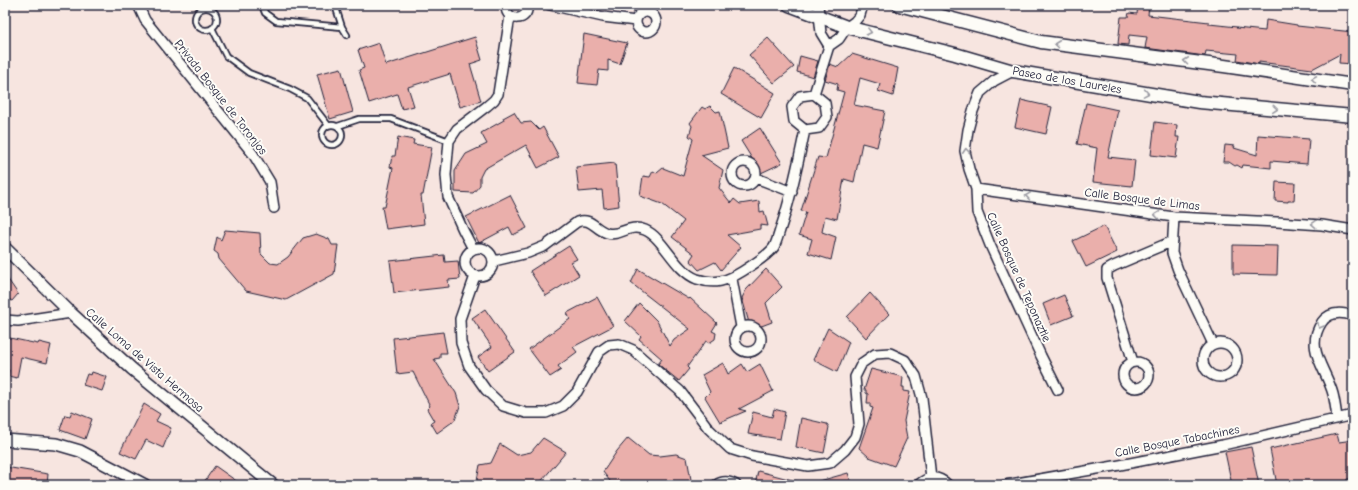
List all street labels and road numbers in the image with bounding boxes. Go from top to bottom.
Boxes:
street label: Privada Bosque de Toronjos [172,37,270,157]
street label: Paseo de los Laureles [1011,64,1123,96]
street label: Calle Bosque de Limas [1084,185,1200,213]
street label: Calle Bosque de Teponaztle [984,210,1054,344]
street label: Calle Loma de Vista Hermosa [83,305,207,415]
street label: Calle Bosque Tabachines [1114,422,1240,460]

